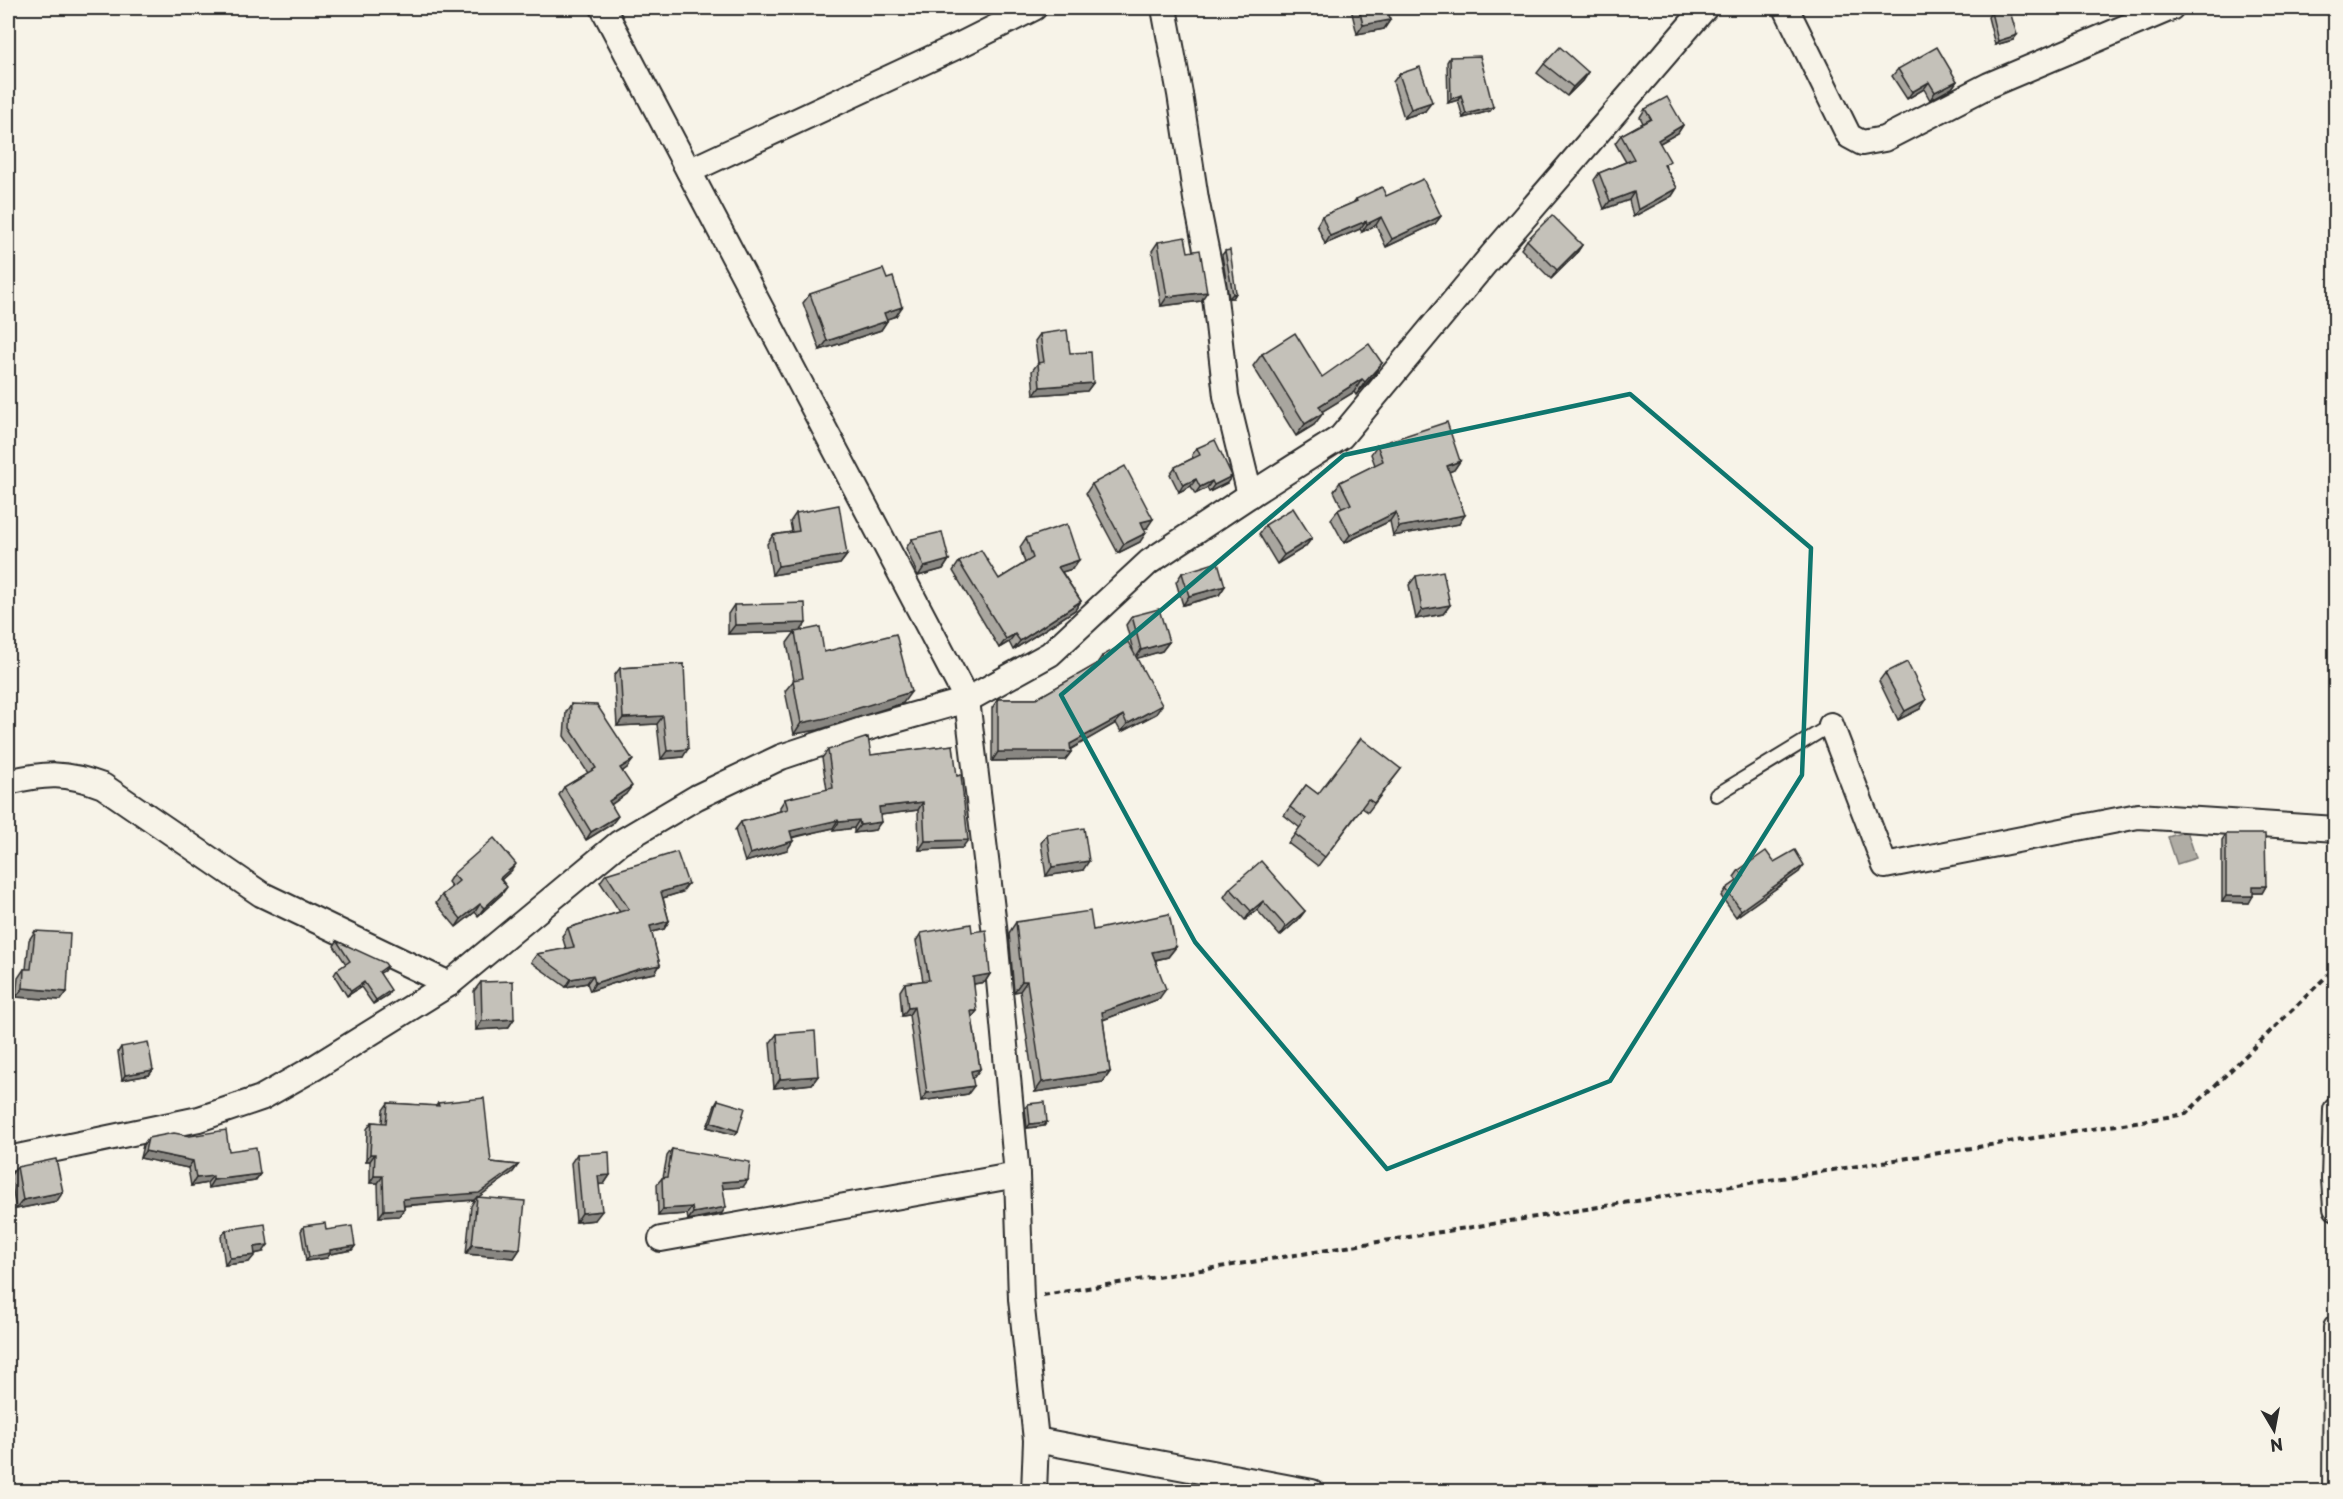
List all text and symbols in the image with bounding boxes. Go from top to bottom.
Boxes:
north arrow [2244,1400,2304,1460]
text: N [2268,1433,2285,1459]

